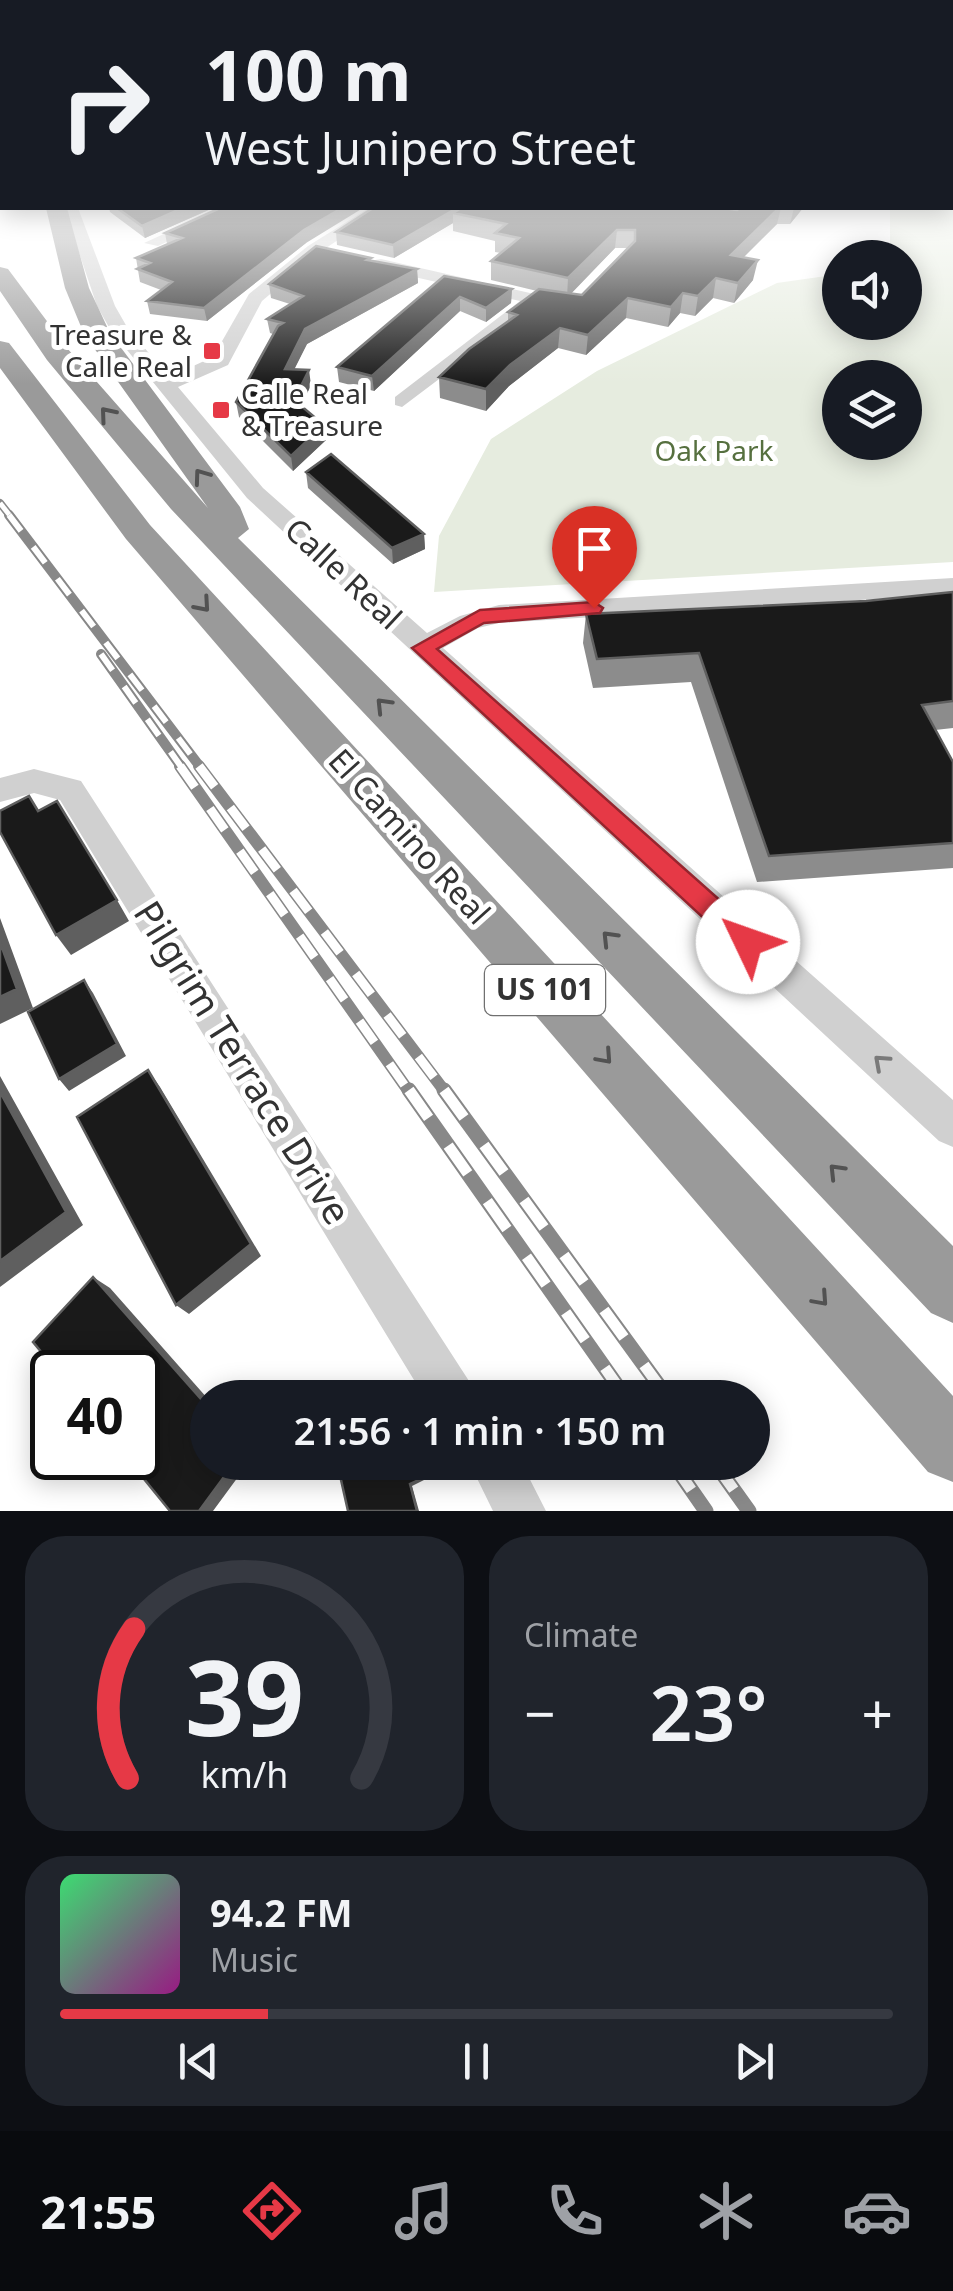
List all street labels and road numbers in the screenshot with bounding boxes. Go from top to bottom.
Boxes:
street label: Calle Real [276,508,412,638]
street label: El Camino Real [320,739,500,933]
street label: Pilgrim Terrace Drive [123,890,364,1234]
road number: US 101 [485,965,605,1015]

